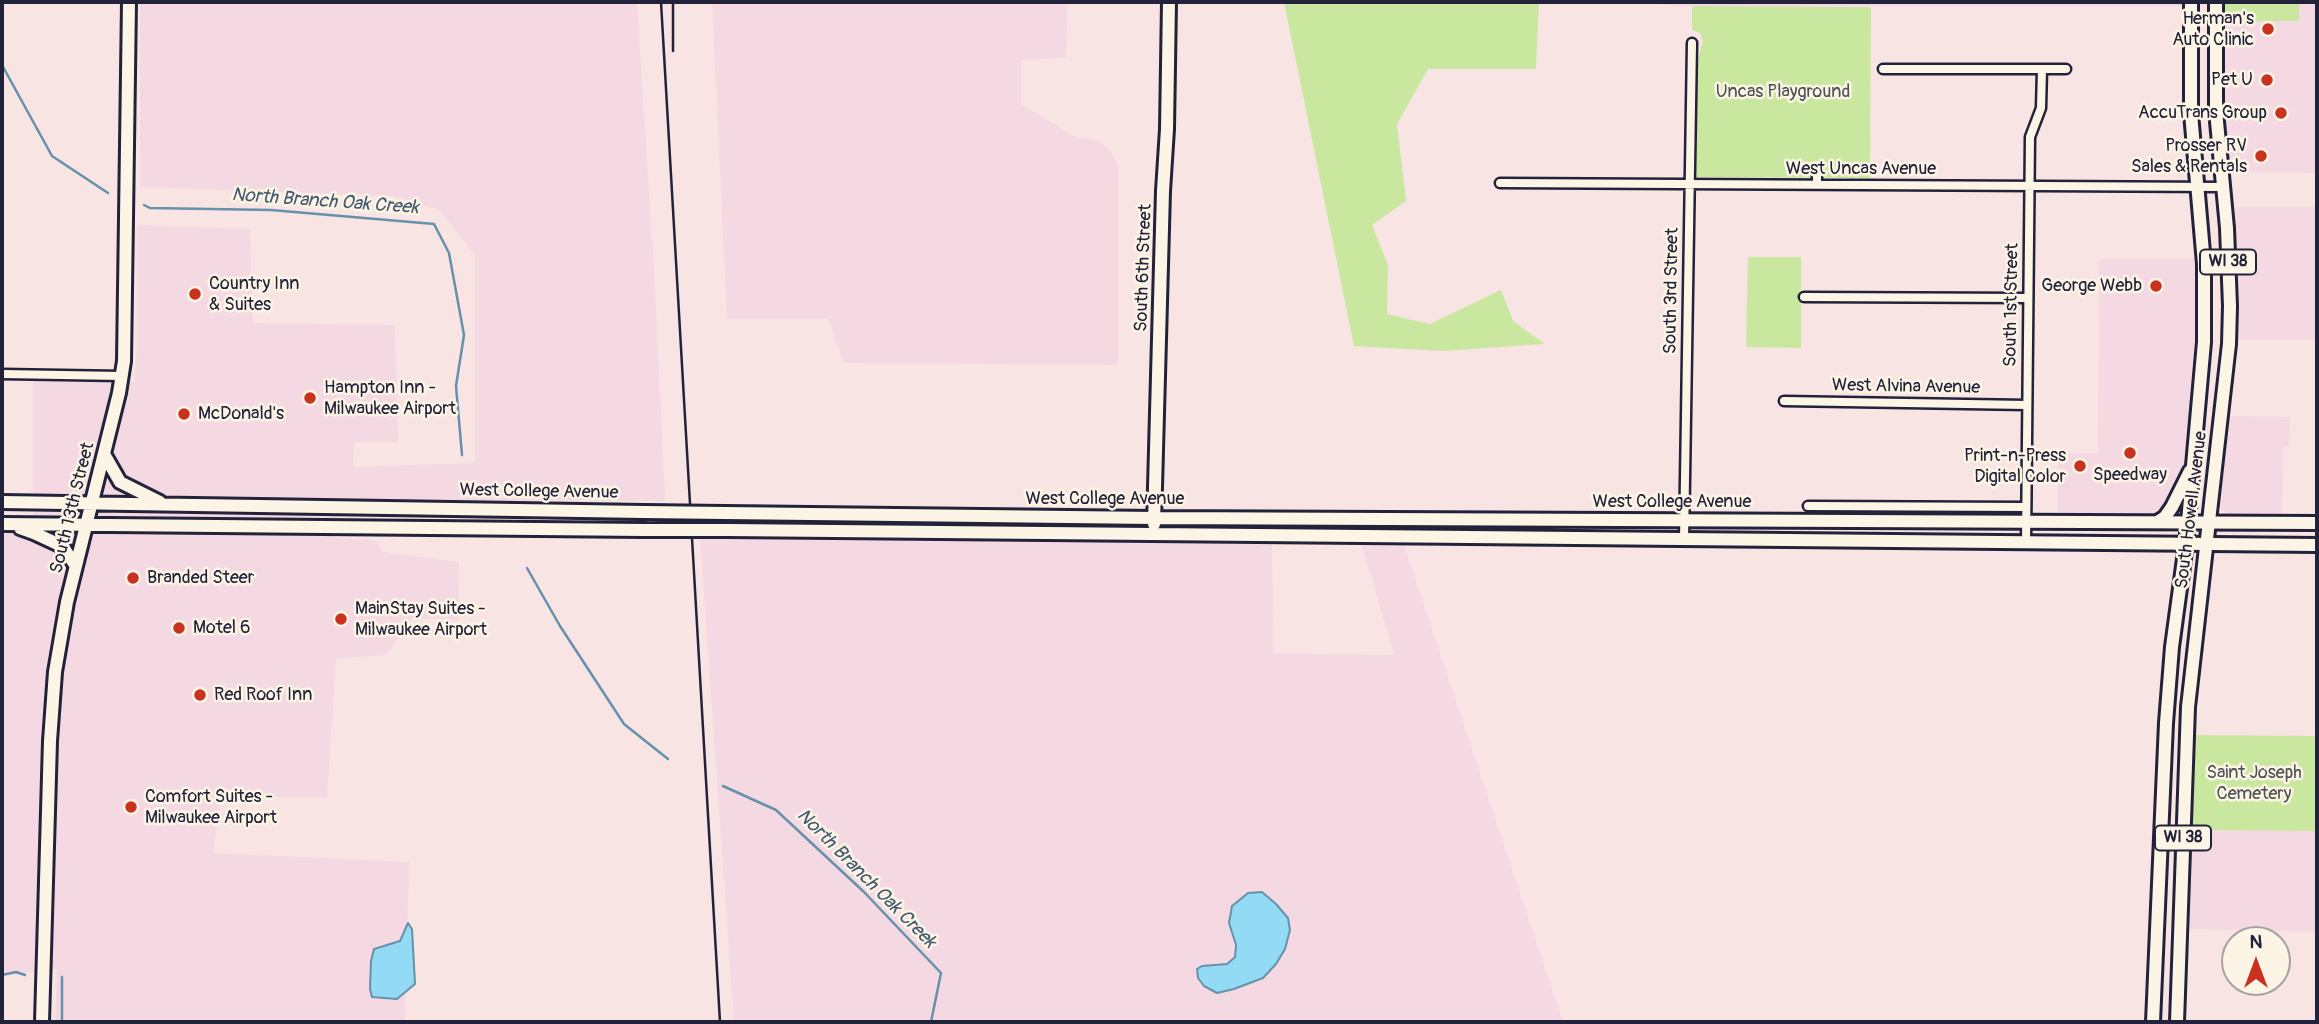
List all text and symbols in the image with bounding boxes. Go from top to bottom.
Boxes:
place label: Herman's Auto Clinic [2172,8,2254,50]
marker: Herman's Auto Clinic [2260,21,2276,37]
place label: Pet U [2211,69,2253,91]
marker: Pet U [2259,72,2275,88]
park label: Uncas Playground [1716,81,1850,103]
place label: AccuTrans Group [2138,102,2267,124]
marker: AccuTrans Group [2273,105,2289,121]
place label: Prosser RV Sales & Rentals [2131,135,2247,178]
marker: Prosser RV Sales & Rentals [2253,148,2269,164]
street label: West Uncas Avenue [1786,158,1936,180]
water label: North Branch Oak Creek [231,184,419,220]
street label: South 6th Street [1131,204,1157,332]
street label: South 3rd Street [1660,228,1684,354]
street label: South 1st Street [2000,243,2024,367]
road number: WI 38 [2200,250,2256,274]
place label: Country Inn & Suites [209,273,300,316]
place label: George Webb [2041,275,2142,297]
marker: George Webb [2148,278,2164,294]
marker: Country Inn & Suites [187,286,203,302]
street label: West Alvina Avenue [1832,375,1980,399]
place label: Hampton Inn - Milwaukee Airport [324,377,456,420]
marker: Hampton Inn - Milwaukee Airport [302,390,318,406]
place label: McDonald's [198,403,284,425]
marker: McDonald's [176,406,192,422]
street label: South Howell Avenue [2172,430,2212,590]
street label: South 13th Street [46,440,100,576]
place label: Print-n-Press Digital Color [1964,445,2066,488]
marker: Speedway [2122,445,2138,461]
marker: Print-n-Press Digital Color [2072,458,2088,474]
place label: Speedway [2093,464,2167,486]
street label: West College Avenue [459,480,619,504]
street label: West College Avenue [1026,488,1184,510]
street label: West College Avenue [1593,491,1751,513]
place label: Branded Steer [147,567,254,589]
marker: Branded Steer [125,570,141,586]
place label: MainStay Suites - Milwaukee Airport [355,598,487,640]
marker: MainStay Suites - Milwaukee Airport [333,611,349,627]
place label: Motel 6 [193,617,250,639]
marker: Motel 6 [171,620,187,636]
place label: Red Roof Inn [214,684,312,706]
marker: Red Roof Inn [192,687,208,703]
park label: Saint Joseph Cemetery [2206,762,2302,804]
place label: Comfort Suites - Milwaukee Airport [145,786,277,828]
marker: Comfort Suites - Milwaukee Airport [123,799,139,815]
water label: North Branch Oak Creek [792,805,940,953]
road number: WI 38 [2155,825,2211,850]
north arrow [2221,926,2291,996]
text: N [2250,930,2262,954]

